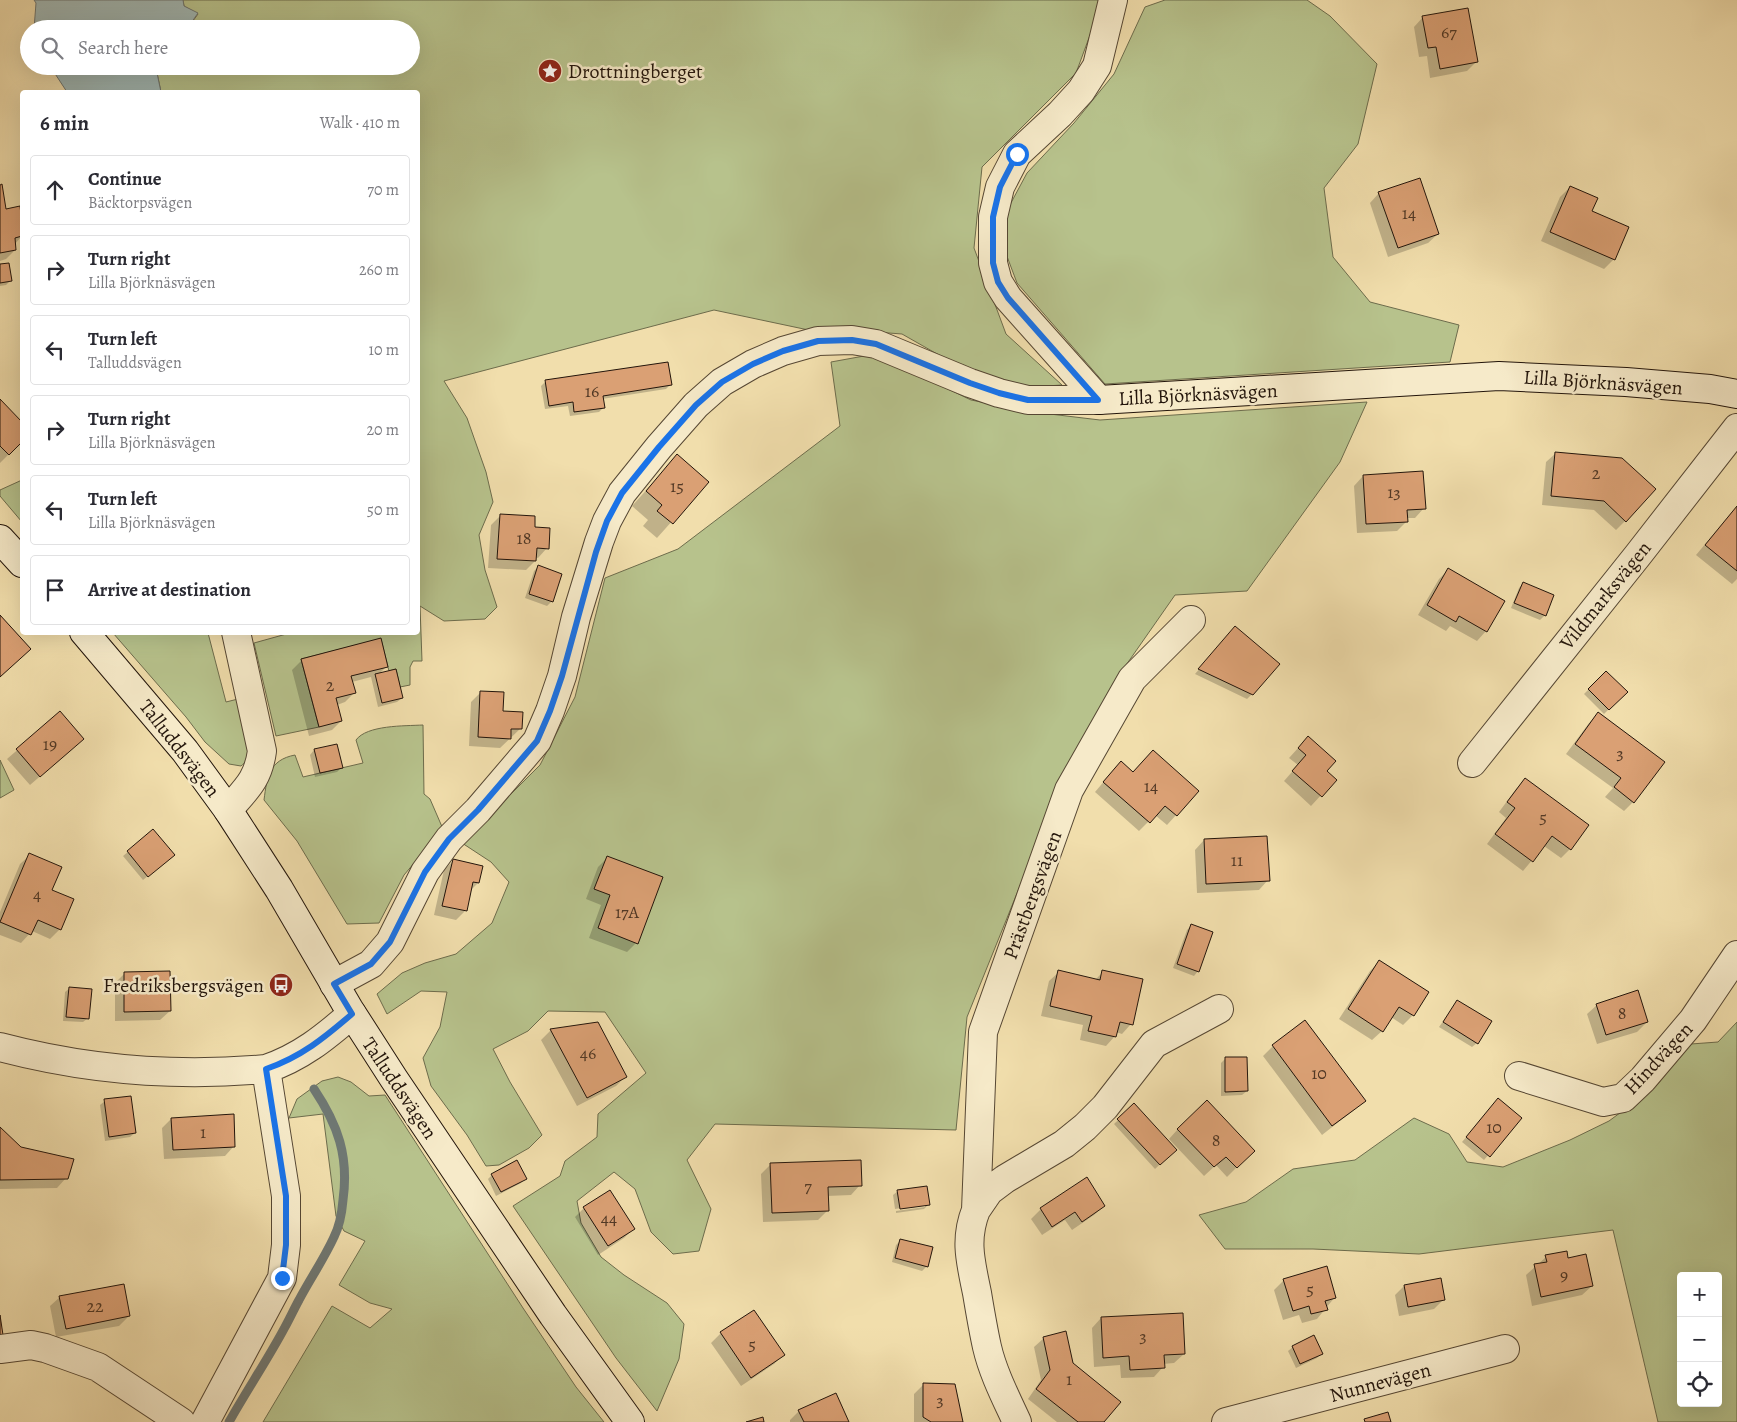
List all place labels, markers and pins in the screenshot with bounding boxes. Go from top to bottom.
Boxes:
place icon: Drottningberget [537,58,563,84]
place label: Drottningberget [568,58,703,85]
place label: Fredriksbergsvägen [103,972,264,999]
bus stop icon: Fredriksbergsvägen [268,972,294,998]

